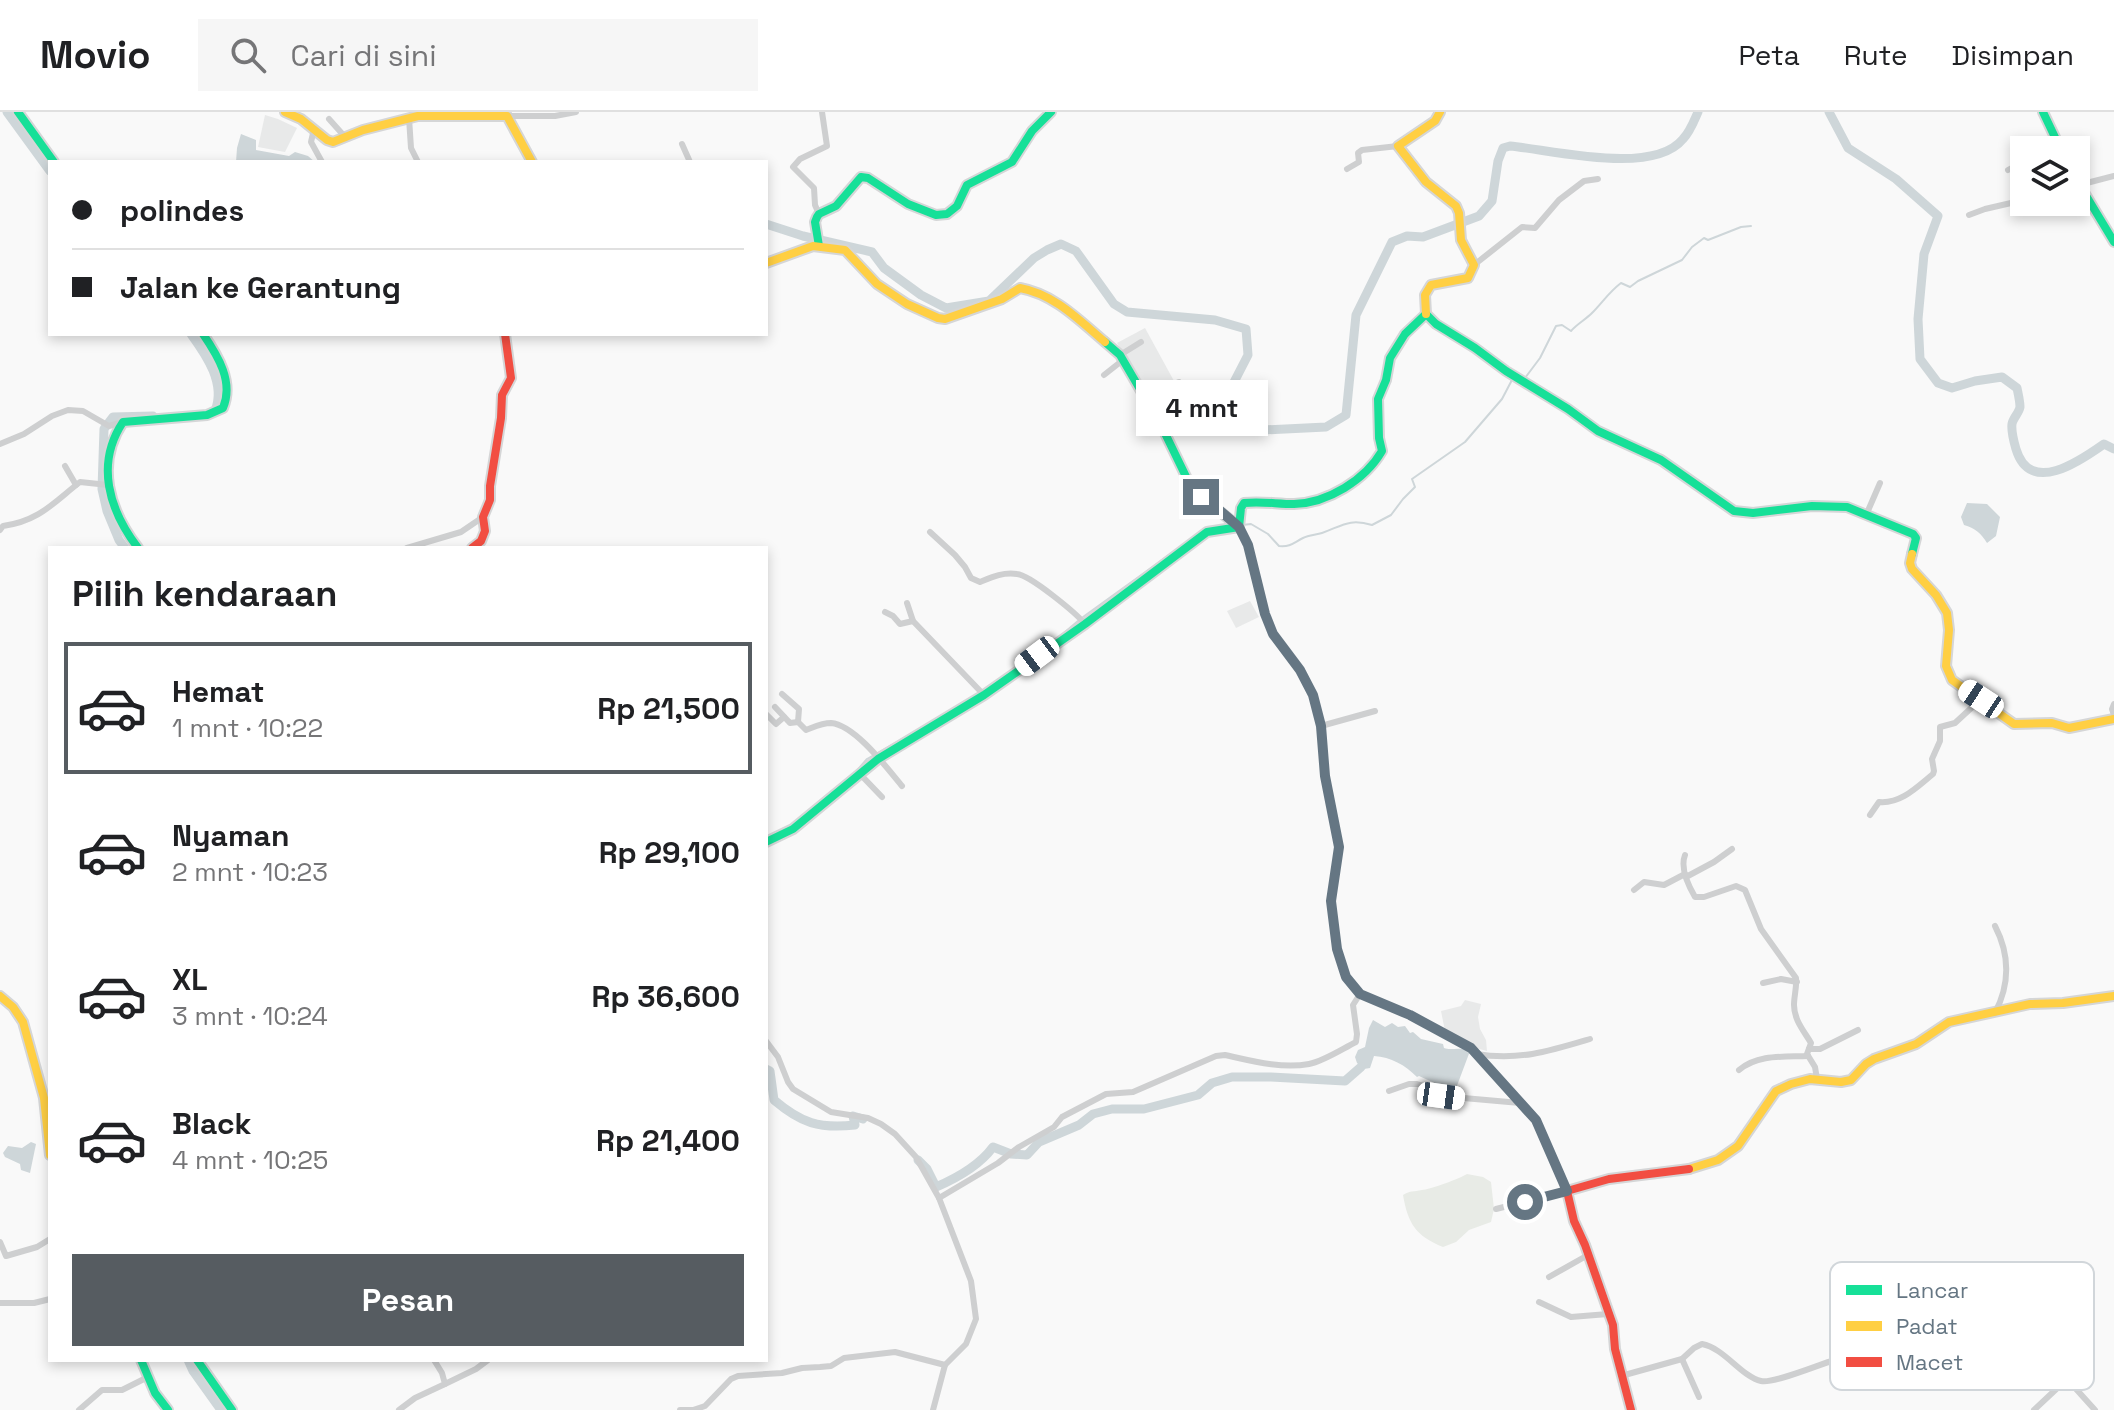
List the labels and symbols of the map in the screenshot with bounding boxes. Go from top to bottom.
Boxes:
callout: 4 mnt [1135,381,1267,437]
route end [1183,479,1219,515]
car [1011,632,1063,680]
car [1954,676,2008,722]
car [1416,1081,1466,1111]
route start [1507,1184,1543,1220]
legend [1830,1262,2094,1390]
text: Lancar [1896,1276,1968,1304]
text: Padat [1896,1312,1958,1340]
text: Macet [1896,1348,1963,1376]

